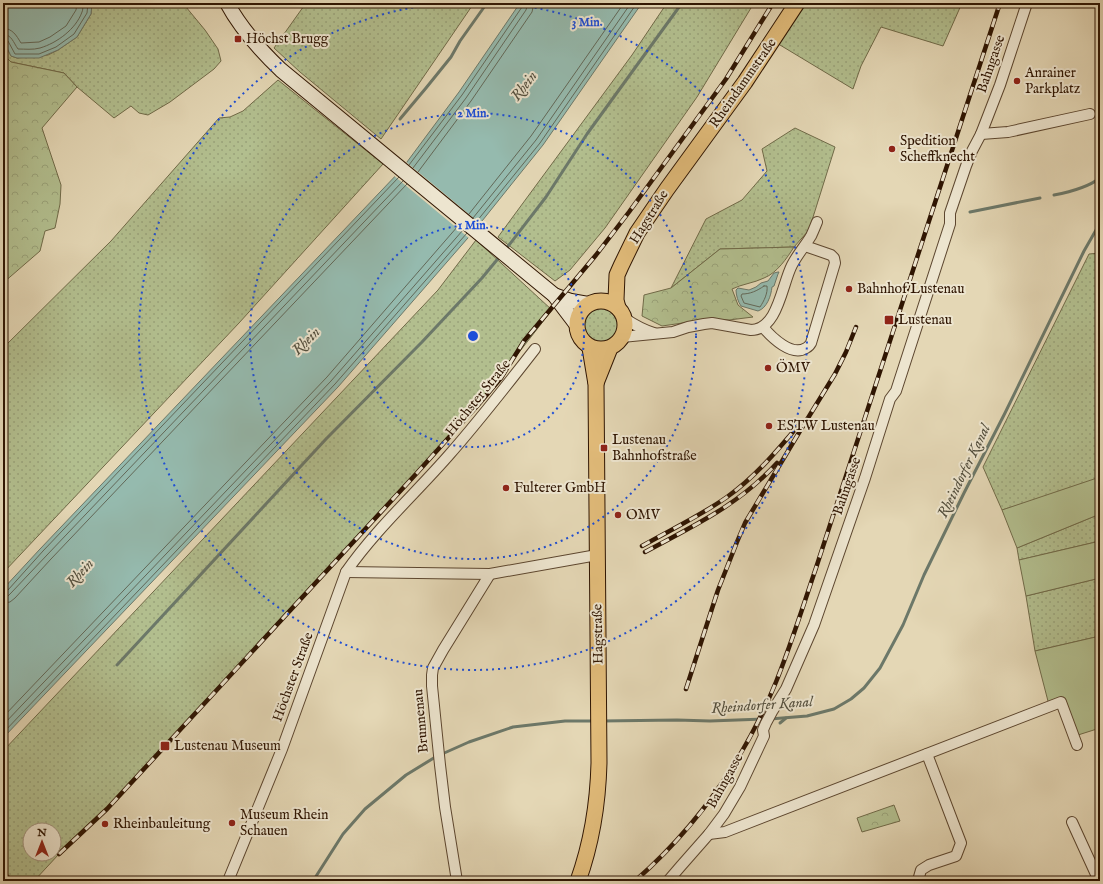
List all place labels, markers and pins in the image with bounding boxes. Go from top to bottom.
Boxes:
place label: Höchst Brugg [246,30,329,48]
marker: Höchst Brugg [233,34,243,44]
place label: Anrainer Parkplatz [1024,64,1081,98]
marker: Anrainer Parkplatz [1012,76,1022,86]
place label: Spedition Scheffknecht [900,132,975,166]
marker: Spedition Scheffknecht [887,144,897,154]
place label: Bahnhof Lustenau [857,280,964,298]
marker: Bahnhof Lustenau [844,284,854,294]
place label: Lustenau [898,311,952,329]
marker: Lustenau [883,314,895,326]
centre of rings [466,329,480,343]
place label: ÖMV [776,358,811,377]
marker: ÖMV [763,363,773,373]
place label: ESTW Lustenau [777,417,875,435]
marker: ESTW Lustenau [764,421,774,431]
place label: Lustenau Bahnhofstraße [612,431,697,465]
marker: Lustenau Bahnhofstraße [599,443,609,453]
place label: Fulterer GmbH [514,479,606,497]
marker: Fulterer GmbH [501,483,511,493]
place label: OMV [626,506,661,524]
marker: OMV [613,510,623,520]
place label: Lustenau Museum [174,737,281,755]
marker: Lustenau Museum [159,740,171,752]
place label: Museum Rhein Schauen [240,806,329,840]
place label: Rheinbauleitung [113,815,211,833]
marker: Museum Rhein Schauen [227,818,237,828]
marker: Rheinbauleitung [100,819,110,829]

